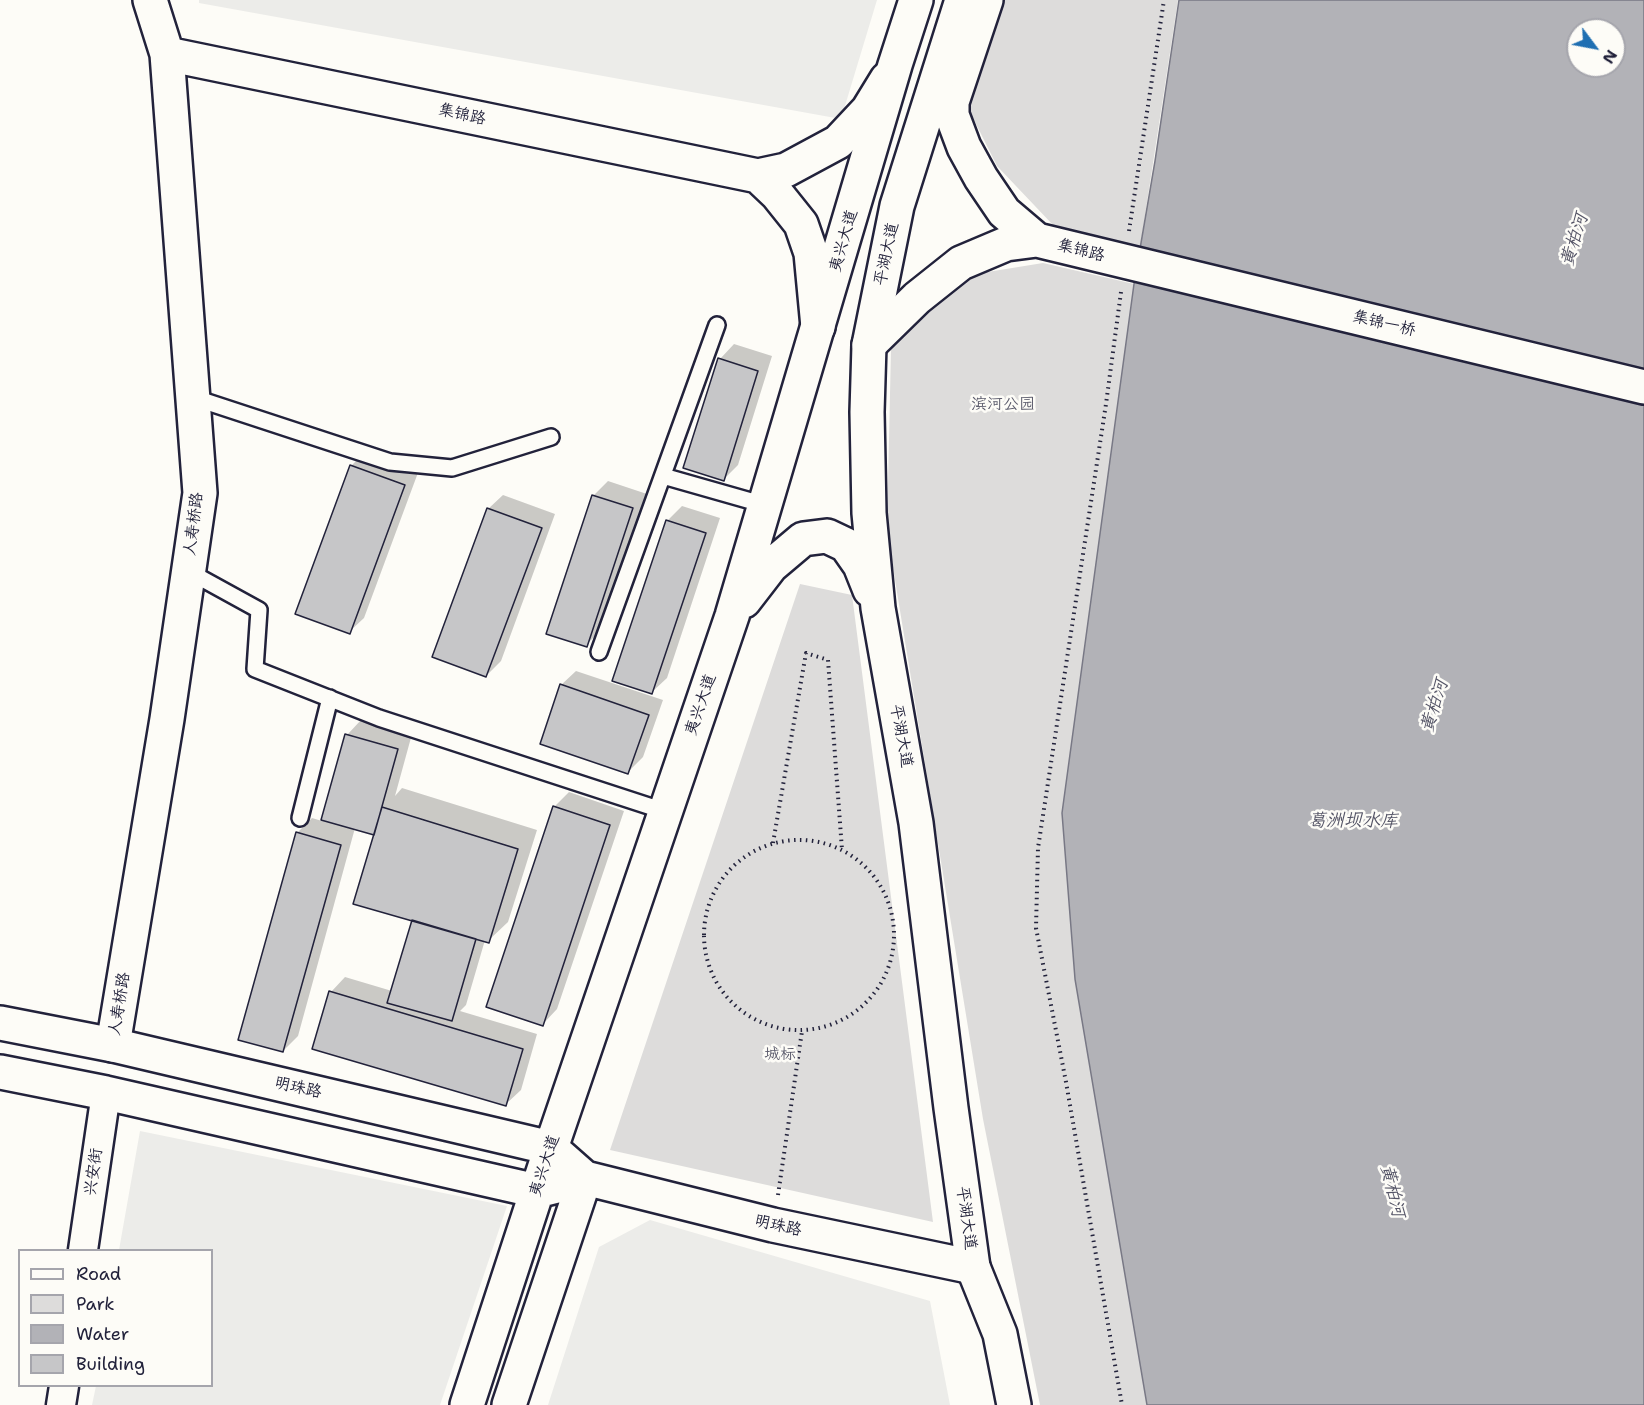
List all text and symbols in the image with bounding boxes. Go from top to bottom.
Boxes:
north arrow [1566,18,1626,78]
text: N [1598,46,1622,68]
street label: 集锦路 [437,101,487,129]
street label: 夷兴大道 [826,208,862,274]
water label: 黄柏河 [1557,211,1593,269]
street label: 平湖大道 [871,221,903,287]
street label: 集锦路 [1055,236,1107,266]
street label: 集锦一桥 [1351,307,1417,341]
park label: 滨河公园 [971,395,1035,415]
street label: 人寿桥路 [181,491,207,557]
street label: 夷兴大道 [682,672,720,738]
water label: 黄柏河 [1417,677,1453,735]
street label: 平湖大道 [886,703,916,769]
water label: 葛洲坝水库 [1308,810,1398,832]
street label: 人寿桥路 [106,971,134,1037]
park label: 城标 [764,1045,796,1065]
street label: 明珠路 [272,1073,324,1103]
street label: 夷兴大道 [526,1133,564,1199]
street label: 兴安街 [81,1147,107,1197]
water label: 黄柏河 [1375,1162,1409,1220]
street label: 平湖大道 [952,1185,980,1251]
street label: 明珠路 [752,1211,804,1241]
legend [18,1249,213,1387]
text: Road [76,1262,121,1286]
text: Park [76,1292,115,1316]
text: Water [76,1322,129,1346]
text: Building [76,1352,145,1376]

